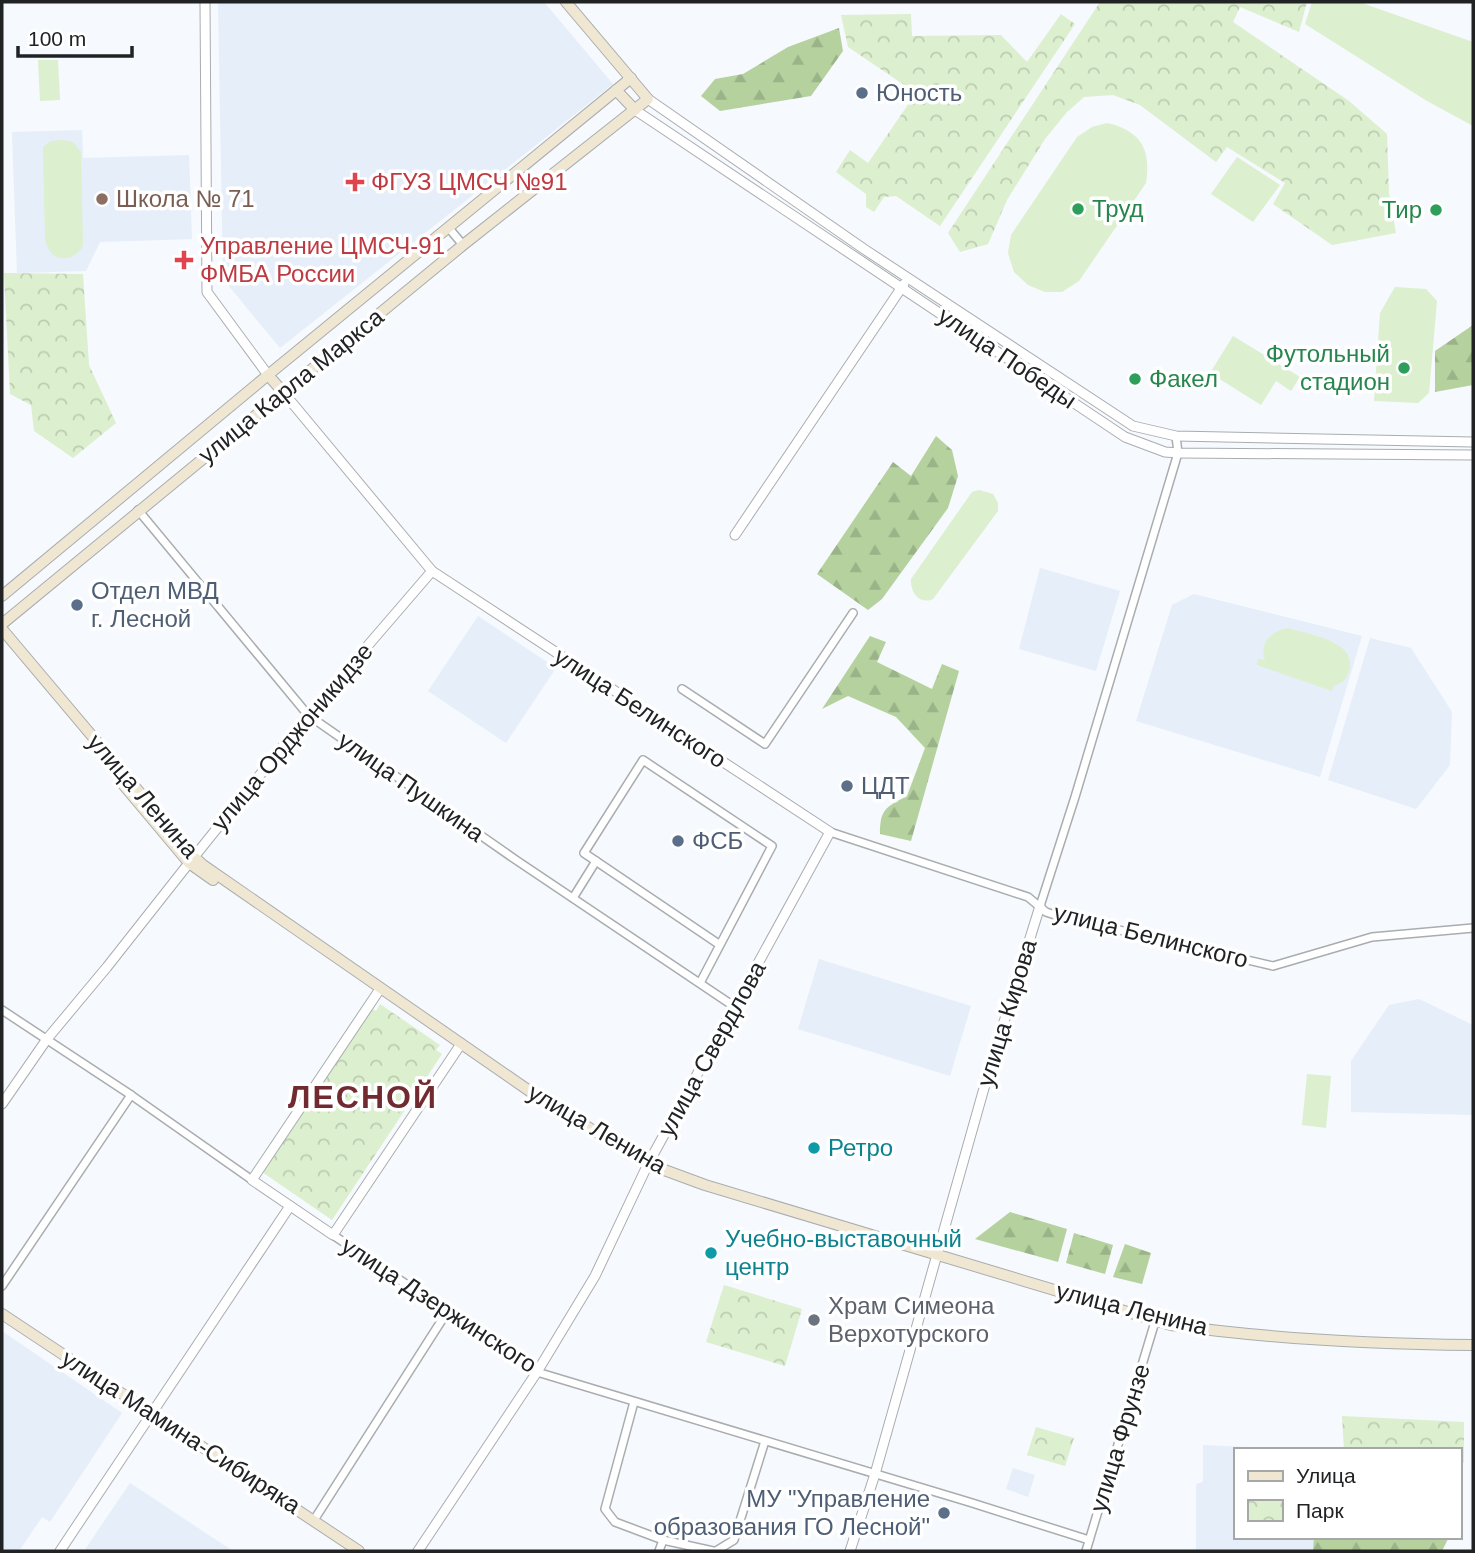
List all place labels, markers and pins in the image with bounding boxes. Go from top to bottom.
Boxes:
place label: Юность [876,79,962,106]
marker: Юность [854,85,870,101]
place label: ФГУЗ ЦМСЧ №91 [371,168,568,195]
marker: ФГУЗ ЦМСЧ №91 [345,172,365,192]
place label: Школа № 71 [116,185,255,212]
marker: Школа № 71 [94,191,110,207]
place label: Труд [1092,195,1144,222]
place label: Тир [1382,196,1422,223]
marker: Труд [1070,201,1086,217]
marker: Тир [1428,202,1444,218]
place label: Управление ЦМСЧ-91 ФМБА России [200,232,445,287]
marker: Управление ЦМСЧ-91 ФМБА России [174,250,194,270]
place label: Футольный стадион [1266,340,1390,395]
marker: Футольный стадион [1396,360,1412,376]
place label: Факел [1149,365,1218,392]
marker: Факел [1127,371,1143,387]
place label: Отдел МВД г. Лесной [91,577,219,632]
marker: Отдел МВД г. Лесной [69,597,85,613]
place label: ЦДТ [861,772,910,799]
marker: ЦДТ [839,778,855,794]
place label: ФСБ [692,827,743,854]
marker: ФСБ [670,833,686,849]
place label: Ретро [828,1134,893,1161]
marker: Ретро [806,1140,822,1156]
place label: Учебно-выставочный центр [725,1225,962,1280]
marker: Учебно-выставочный центр [703,1245,719,1261]
place label: Храм Симеона Верхотурского [828,1292,995,1347]
marker: Храм Симеона Верхотурского [806,1312,822,1328]
place label: МУ "Управление образования ГО Лесной" [654,1485,930,1540]
marker: МУ "Управление образования ГО Лесной" [936,1505,952,1521]

